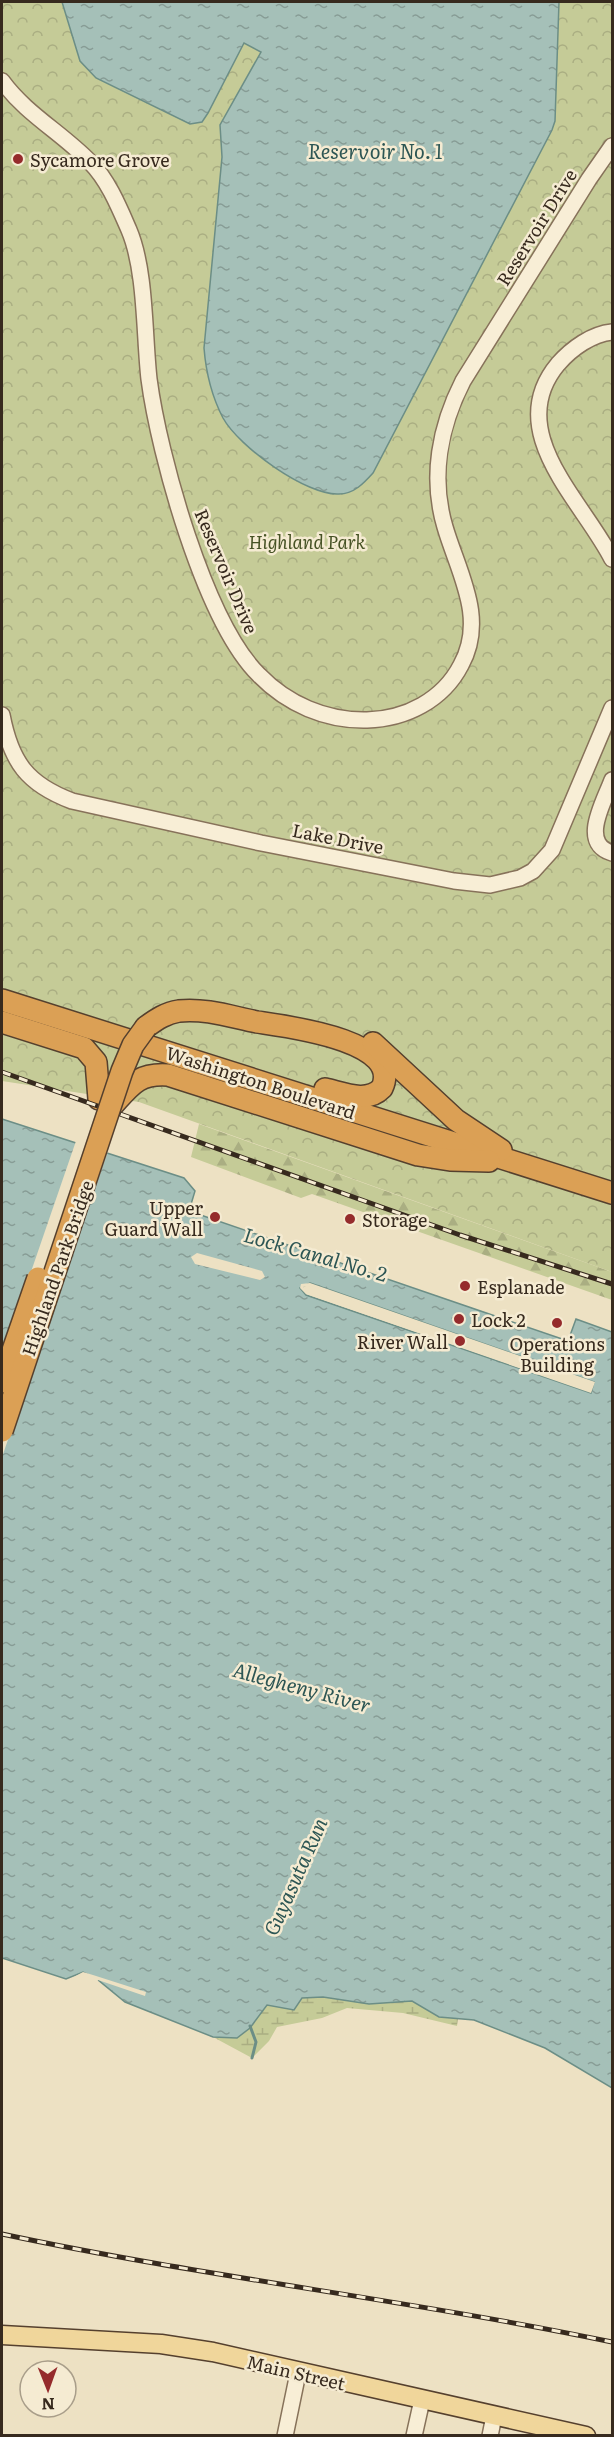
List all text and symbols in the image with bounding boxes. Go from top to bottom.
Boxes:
water label: Reservoir No. 1 [308,135,443,165]
place label: Sycamore Grove [30,146,170,173]
marker: Sycamore Grove [11,152,25,166]
street label: Reservoir Drive [489,163,583,291]
street label: Reservoir Drive [188,504,266,638]
park label: Highland Park [249,528,366,555]
street label: Lake Drive [290,816,386,860]
street label: Washington Boulevard [163,1039,359,1125]
street label: Highland Park Bridge [14,1176,100,1360]
place label: Upper Guard Wall [104,1194,203,1242]
place label: Storage [362,1206,427,1233]
marker: Upper Guard Wall [208,1210,222,1224]
marker: Storage [343,1212,357,1226]
water label: Lock Canal No. 2 [241,1218,391,1288]
place label: Esplanade [477,1273,565,1300]
marker: Esplanade [458,1279,472,1293]
place label: Lock 2 [471,1306,526,1333]
marker: Lock 2 [452,1312,466,1326]
marker: Operations Building [550,1316,564,1330]
place label: River Wall [357,1328,448,1355]
place label: Operations Building [509,1330,605,1378]
marker: River Wall [453,1334,467,1348]
water label: Allegheny River [230,1653,374,1719]
water label: Guyasuta Run [255,1812,333,1940]
street label: Main Street [244,2348,349,2397]
north arrow [18,2359,78,2419]
text: N [41,2393,55,2417]

